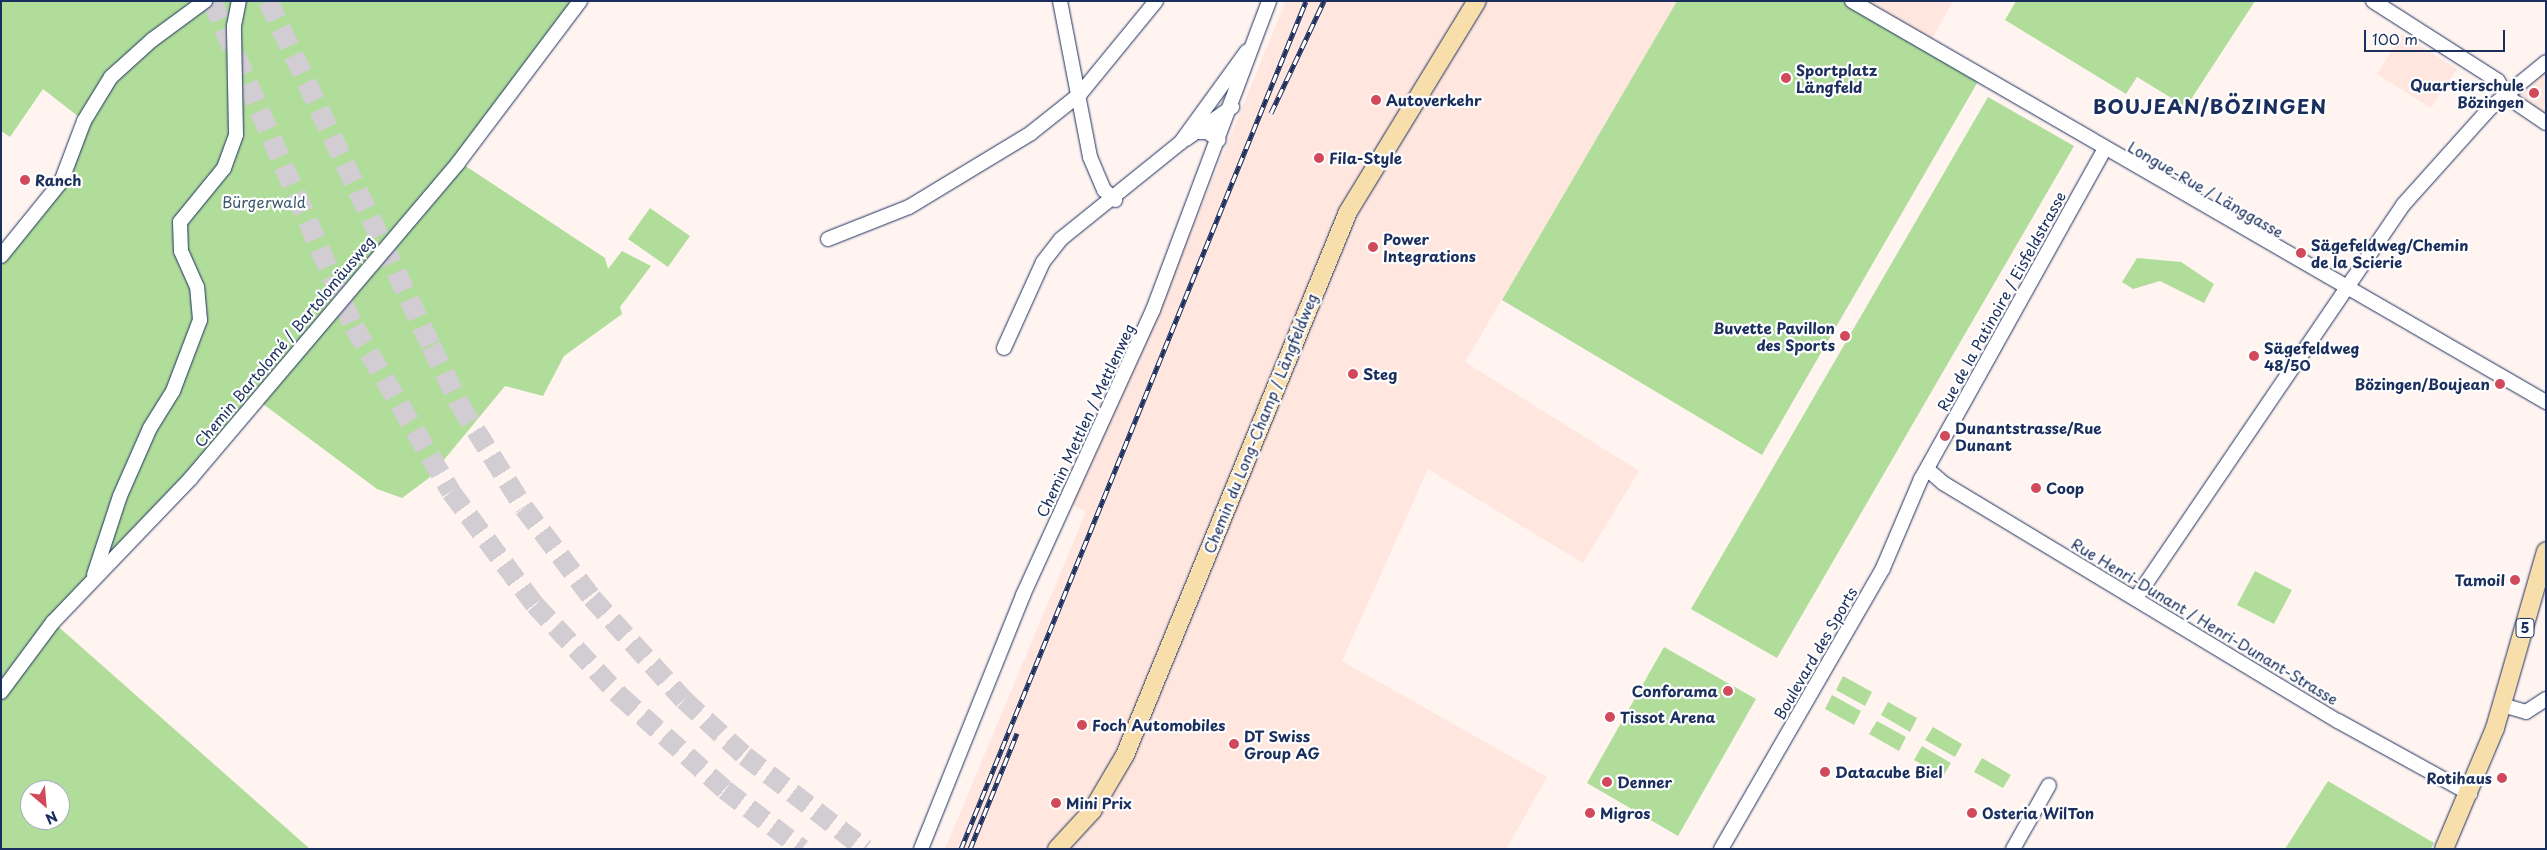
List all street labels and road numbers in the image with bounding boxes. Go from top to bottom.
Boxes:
street label: Longue-Rue / Länggasse [2124,137,2288,241]
street label: Rue de la Patinoire / Eisfeldstrasse [1933,187,2069,415]
street label: Chemin Bartolomé / Bartolomäusweg [190,231,378,451]
street label: Chemin du Long-Champ / Längfeldweg [1199,290,1321,556]
street label: Chemin Mettlen / Mettlenweg [1032,320,1138,520]
street label: Rue Henri-Dunant / Henri-Dunant-Strasse [2067,533,2343,709]
street label: Boulevard des Sports [1769,583,1861,723]
road number: 5 [2515,616,2535,640]

